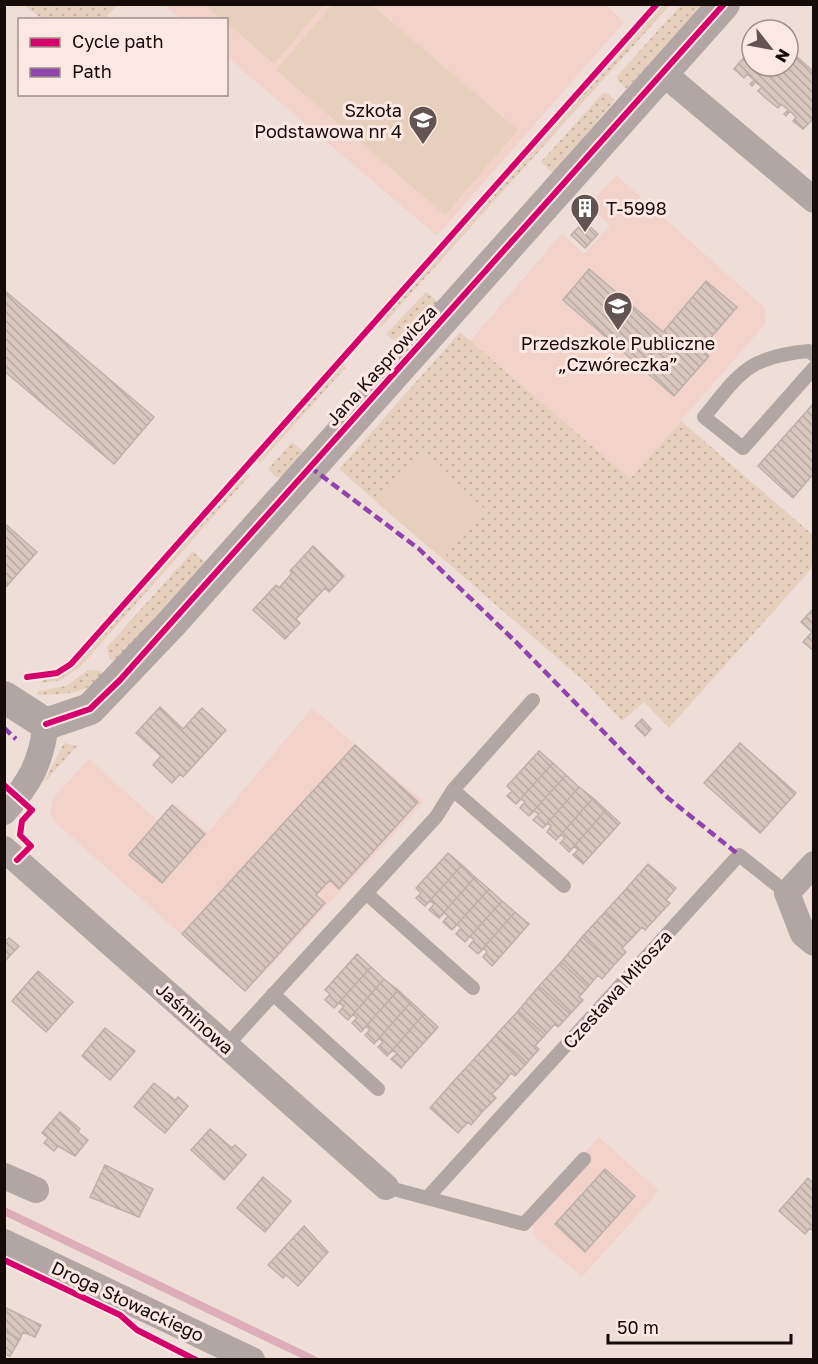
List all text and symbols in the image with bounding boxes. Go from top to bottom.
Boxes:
legend [18,18,228,96]
north arrow [740,18,800,78]
text: Cycle path [72,30,164,52]
text: N [771,45,795,66]
text: Path [72,60,112,82]
place label: Szkoła Podstawowa nr 4 [254,99,402,142]
school or university icon: Szkoła Podstawowa nr 4 [407,104,439,146]
building icon: T-5998 [569,192,601,234]
place label: T-5998 [606,197,667,219]
school or university icon: Przedszkole Publiczne „Czwóreczka” [602,290,634,332]
street label: Jana Kasprowicza [321,300,441,430]
place label: Przedszkole Publiczne „Czwóreczka” [521,332,715,375]
street label: Czesława Miłosza [558,925,676,1053]
street label: Jaśminowa [152,978,238,1058]
street label: Droga Słowackiego [48,1256,208,1346]
scale bar [608,1307,791,1345]
text: 50 m [617,1316,659,1338]

